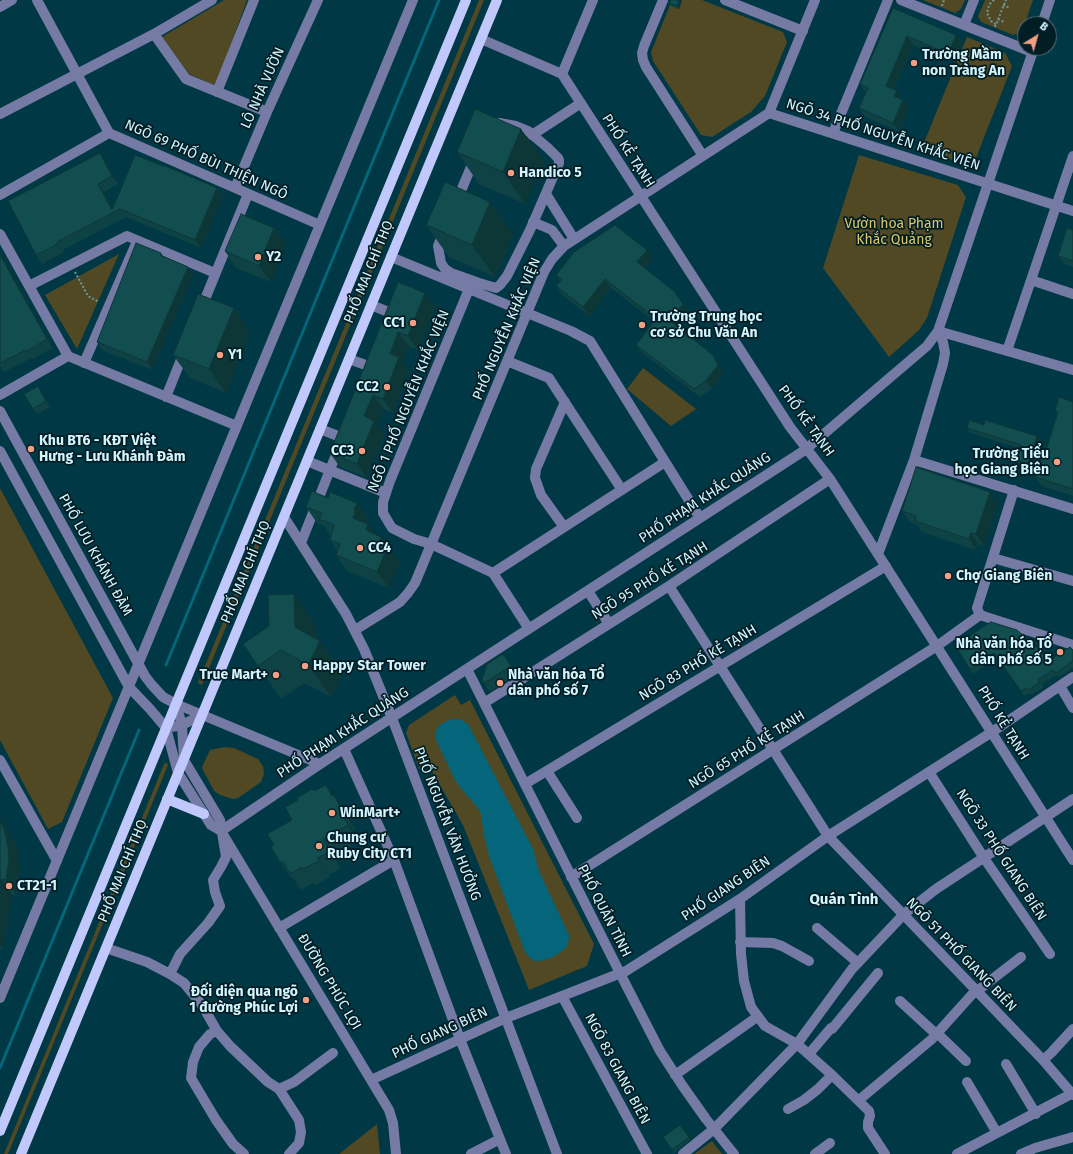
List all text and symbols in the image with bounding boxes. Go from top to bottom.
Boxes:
north arrow [1017,16,1057,56]
text: B [1037,20,1051,34]
street label: LÔ NHÀ VƯỜN [238,45,288,131]
place label: Trường Mầm non Tràng An [922,47,1005,80]
marker: Trường Mầm non Tràng An [909,58,919,68]
street label: NGÕ 34 PHỐ NGUYỄN KHẮC VIỆN [784,96,982,174]
street label: PHỐ KẺ TẠNH [598,111,658,191]
street label: NGÕ 69 PHỐ BÙI THIỆN NGÔ [122,116,290,204]
place label: Handico 5 [519,165,582,181]
marker: Handico 5 [506,168,516,178]
park label: Vườn hoa Phạm Khắc Quảng [844,216,944,248]
street label: PHỐ MAI CHÍ THỌ [341,218,397,326]
place label: Y2 [266,249,281,265]
marker: Y2 [253,252,263,262]
street label: PHỐ NGUYỄN KHẮC VIỆN [469,255,545,403]
street label: NGÕ 1 PHỐ NGUYỄN KHẮC VIỆN [365,307,453,495]
place label: Trường Trung học cơ sở Chu Văn An [650,309,762,342]
place label: CC1 [383,315,405,331]
marker: CC1 [408,318,418,328]
marker: Trường Trung học cơ sở Chu Văn An [637,320,647,330]
place label: Y1 [228,347,242,363]
marker: Y1 [215,350,225,360]
place label: CC2 [356,379,379,395]
marker: CC2 [382,382,392,392]
street label: PHỐ KẺ TẠNH [774,382,838,460]
place label: Khu BT6 - KĐT Việt Hưng - Lưu Khánh Đàm [39,433,186,466]
place label: CC3 [331,443,354,459]
marker: Khu BT6 - KĐT Việt Hưng - Lưu Khánh Đàm [26,444,36,454]
marker: CC3 [357,446,367,456]
place label: Trường Tiểu học Giang Biên [955,446,1049,478]
street label: PHỐ PHẠM KHẮC QUẢNG [636,449,774,547]
marker: Trường Tiểu học Giang Biên [1052,457,1062,467]
street label: PHỐ LƯU KHÁNH ĐÀM [55,491,135,619]
street label: PHỐ MAI CHÍ THỌ [218,518,274,626]
street label: NGÕ 95 PHỐ KẺ TẠNH [589,538,711,624]
place label: CC4 [368,540,391,556]
marker: CC4 [355,543,365,553]
place label: Chợ Giang Biên [956,568,1052,584]
marker: Chợ Giang Biên [943,571,953,581]
street label: NGÕ 83 PHỐ KẺ TẠNH [636,621,760,705]
place label: Nhà văn hóa Tổ dân phố số 5 [956,636,1052,668]
marker: Nhà văn hóa Tổ dân phố số 5 [1055,647,1065,657]
place label: Happy Star Tower [313,658,426,674]
marker: Happy Star Tower [300,661,310,671]
place label: True Mart+ [200,667,268,683]
place label: Nhà văn hóa Tổ dân phố số 7 [508,667,604,700]
marker: True Mart+ [271,670,281,680]
marker: Nhà văn hóa Tổ dân phố số 7 [495,678,505,688]
street label: PHỐ KẺ TẠNH [974,683,1032,763]
street label: PHỐ PHẠM KHẮC QUẢNG [274,684,412,782]
street label: NGÕ 65 PHỐ KẺ TẠNH [686,707,808,793]
street label: PHỐ NGUYỄN VĂN HƯỞNG [410,745,484,903]
street label: NGÕ 33 PHỐ GIANG BIÊN [952,786,1050,924]
place label: WinMart+ [340,805,400,821]
marker: WinMart+ [327,808,337,818]
street label: PHỐ MAI CHÍ THỌ [95,817,151,925]
place label: Chung cư Ruby City CT1 [327,830,412,862]
marker: Chung cư Ruby City CT1 [314,841,324,851]
street label: PHỐ GIANG BIÊN [678,853,774,925]
street label: PHỐ QUÁN TÌNH [573,862,635,960]
place label: CT21-1 [17,878,57,894]
marker: CT21-1 [4,881,14,891]
district label: Quán Tình [810,891,878,909]
street label: NGÕ 51 PHỐ GIANG BIÊN [902,895,1020,1015]
street label: ĐƯỜNG PHÚC LỢI [294,931,364,1033]
place label: Đối diện qua ngõ 1 đường Phúc Lợi [189,984,298,1016]
marker: Đối diện qua ngõ 1 đường Phúc Lợi [301,995,311,1005]
street label: PHỐ GIANG BIÊN [389,1003,491,1063]
street label: NGÕ 83 GIANG BIÊN [581,1011,653,1127]

